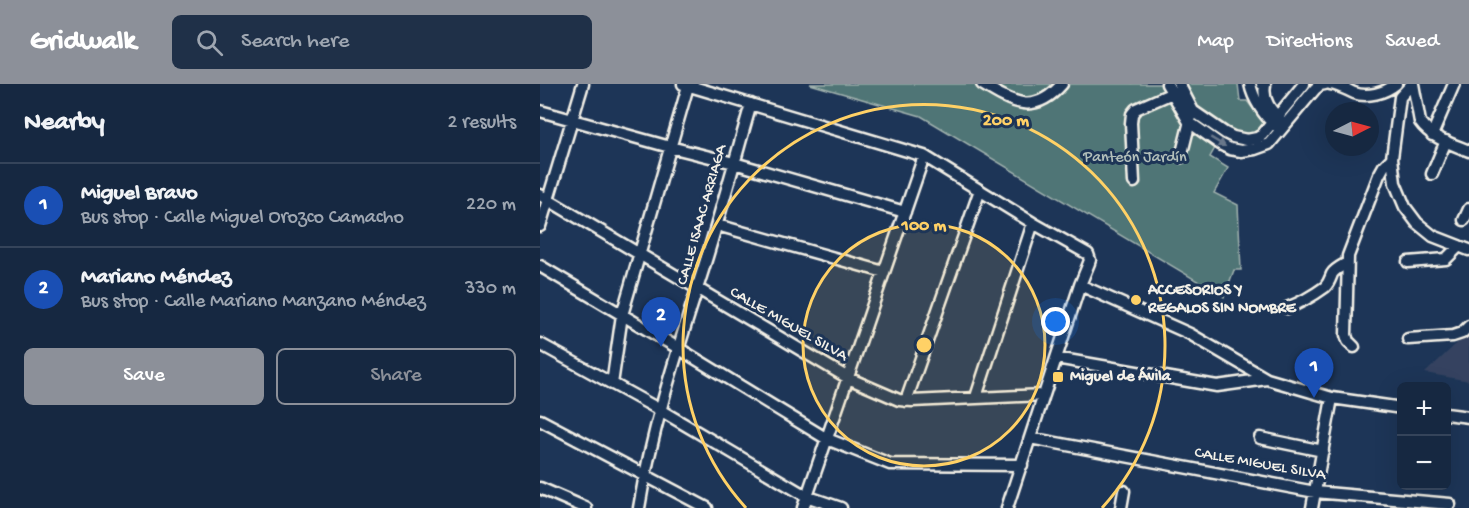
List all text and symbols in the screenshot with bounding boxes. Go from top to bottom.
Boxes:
search box [172,15,592,69]
text: Gridwalk [30,26,136,59]
icon: search [193,26,226,59]
text: Search here [241,29,349,55]
text: Map [1197,30,1234,55]
text: Directions [1267,30,1352,55]
text: Saved [1385,30,1439,55]
north arrow [1325,102,1379,156]
text: Nearby [24,108,105,139]
text: 200 m [983,111,1029,132]
text: 2 results [447,112,516,135]
one-way arrow [1210,137,1227,147]
street label: CALLE ISAAC ARRIAGA [674,141,733,287]
park label: Panteón Jardín [1082,149,1187,168]
text: Miguel Bravo [81,181,198,207]
text: 1 [39,194,48,217]
text: 220 m [466,194,516,217]
text: Bus stop · Calle Miguel Orozco Camacho [81,207,404,230]
text: 100 m [901,216,947,237]
text: Mariano Méndez [81,265,231,291]
text: 2 [39,278,48,301]
text: 330 m [465,278,516,301]
place label: ACCESORIOS Y REGALOS SIN NOMBRE [1147,282,1297,319]
street label: CALLE MIGUEL SILVA [726,284,852,367]
text: Bus stop · Calle Mariano Manzano Méndez [81,291,426,314]
marker: ACCESORIOS Y REGALOS SIN NOMBRE [1129,293,1143,307]
pin: 2 [642,298,680,347]
your location [1041,307,1070,336]
centre of rings [914,335,934,355]
button: Save [24,348,264,405]
button: Share [276,348,516,405]
pin: 1 [1294,348,1334,398]
place label: Miguel de Ávila [1070,366,1172,387]
marker: Miguel de Ávila [1051,370,1065,384]
map controls [1397,382,1451,490]
button: + [1397,382,1451,436]
button: − [1397,436,1451,490]
street label: CALLE MIGUEL SILVA [1193,444,1329,486]

